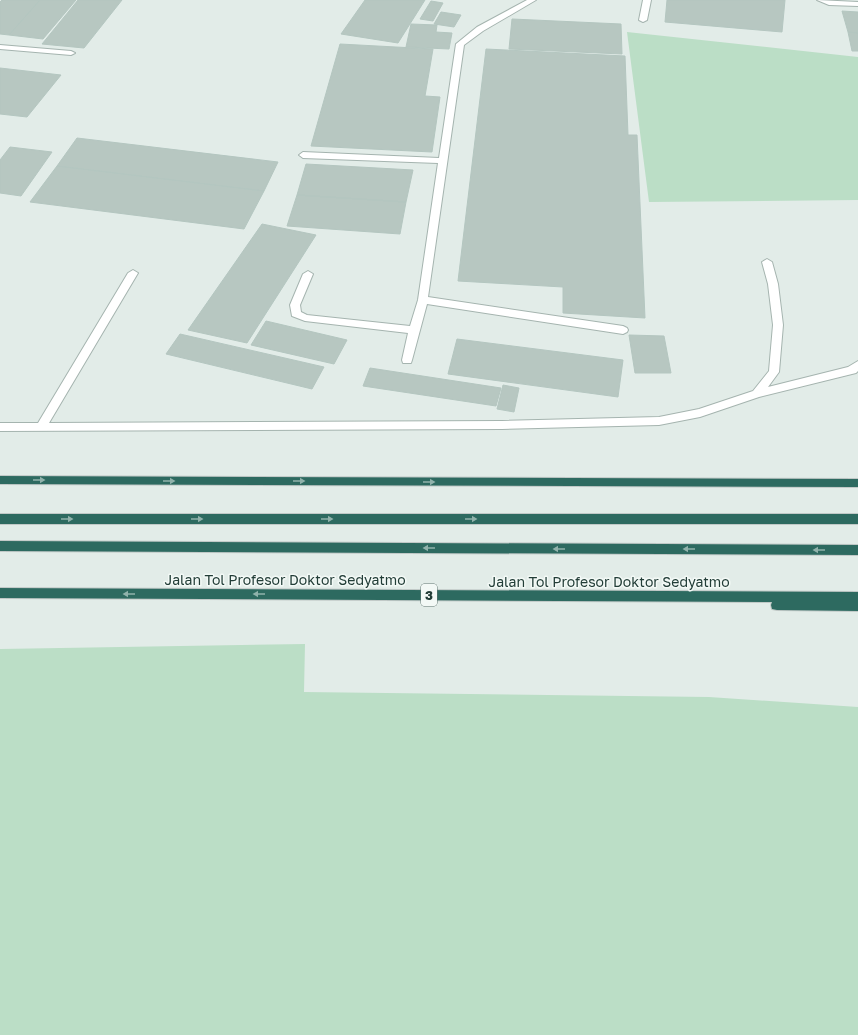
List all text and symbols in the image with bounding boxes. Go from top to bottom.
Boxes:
one-way arrow [33,477,46,483]
one-way arrow [163,478,176,484]
one-way arrow [293,478,306,484]
one-way arrow [423,479,436,485]
one-way arrow [61,516,74,522]
one-way arrow [191,516,204,522]
one-way arrow [321,516,334,522]
one-way arrow [465,516,478,522]
one-way arrow [422,545,435,551]
one-way arrow [552,546,565,552]
one-way arrow [682,546,695,552]
one-way arrow [812,547,825,553]
street label: Jalan Tol Profesor Doktor Sedyatmo [164,571,406,588]
street label: Jalan Tol Profesor Doktor Sedyatmo [488,573,730,590]
road number: 3 [421,584,437,606]
one-way arrow [122,591,135,597]
one-way arrow [252,591,265,597]

